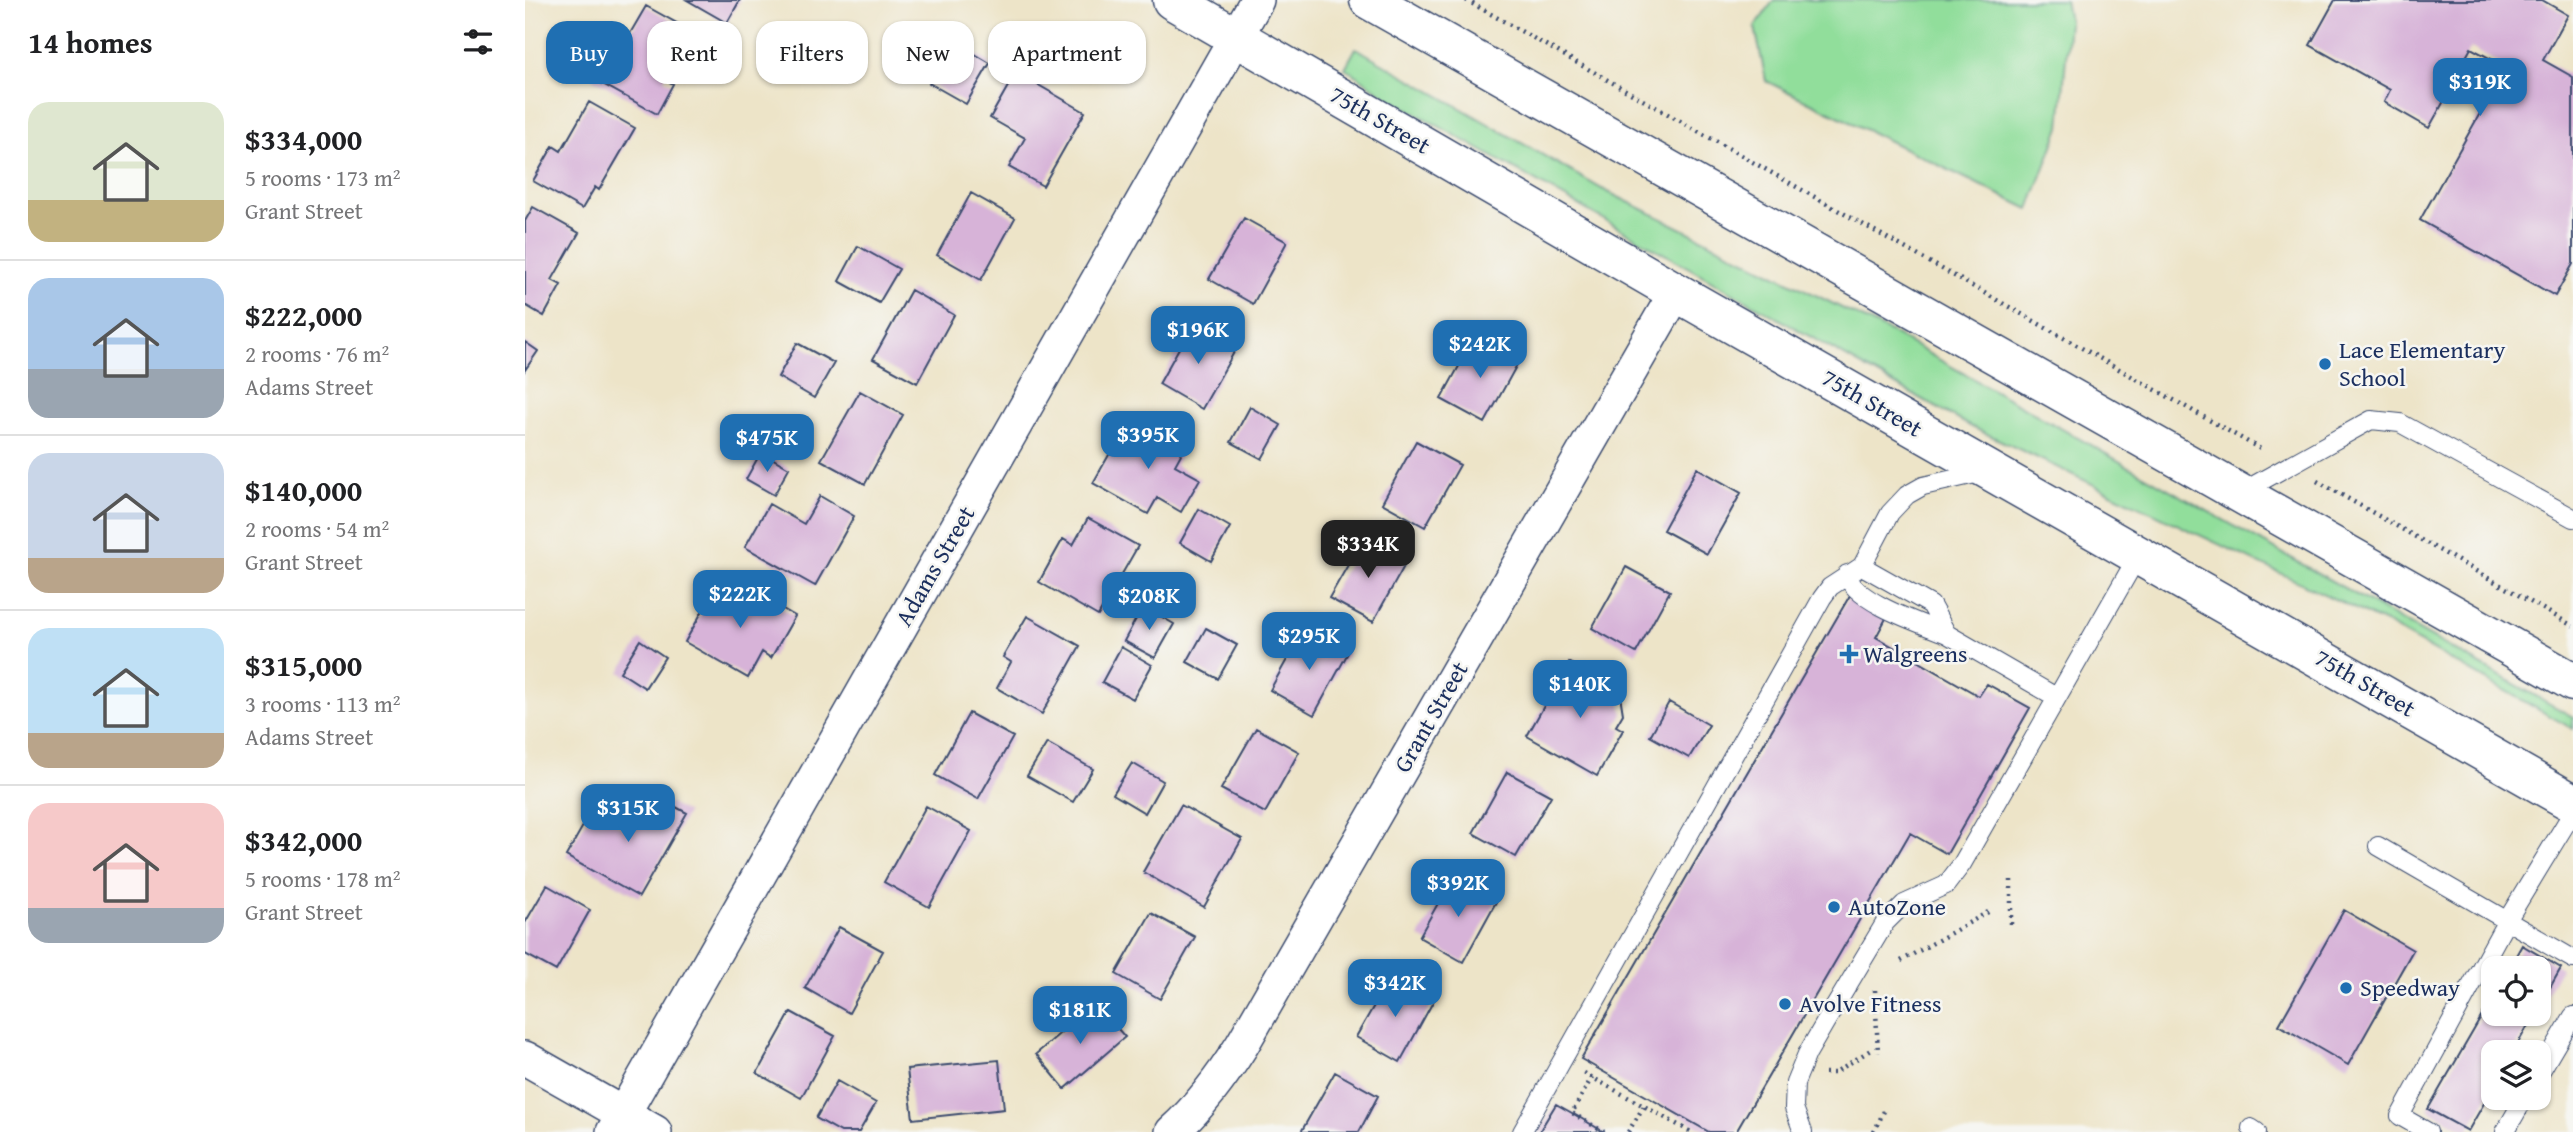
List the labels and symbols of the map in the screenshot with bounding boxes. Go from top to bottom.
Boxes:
pin: $319K [2431,58,2529,118]
street label: 75th Street [1323,77,1438,163]
pin: $196K [1149,306,1247,366]
pin: $242K [1431,320,1529,380]
place label: Lace Elementary School [2339,332,2505,395]
marker: Lace Elementary School [2317,356,2333,372]
street label: 75th Street [1815,360,1930,446]
pin: $395K [1099,412,1197,471]
pin: $475K [718,414,816,474]
street label: Adams Street [886,499,983,632]
pin: $334K [1319,520,1417,580]
pin: $222K [691,570,789,630]
pin: $208K [1100,572,1198,632]
pin: $295K [1260,612,1358,672]
place label: Walgreens [1863,636,1968,671]
street label: 75th Street [2308,640,2423,726]
marker: Walgreens [1841,646,1857,662]
street label: Grant Street [1385,654,1477,779]
pin: $140K [1531,660,1629,720]
pin: $315K [579,784,677,844]
pin: $392K [1409,860,1507,919]
place label: AutoZone [1848,889,1946,924]
marker: AutoZone [1826,899,1842,915]
pin: $342K [1346,960,1444,1019]
place label: Speedway [2360,970,2460,1005]
marker: Speedway [2338,980,2354,996]
pin: $181K [1031,986,1129,1046]
place label: Avolve Fitness [1799,986,1941,1021]
marker: Avolve Fitness [1777,996,1793,1012]

